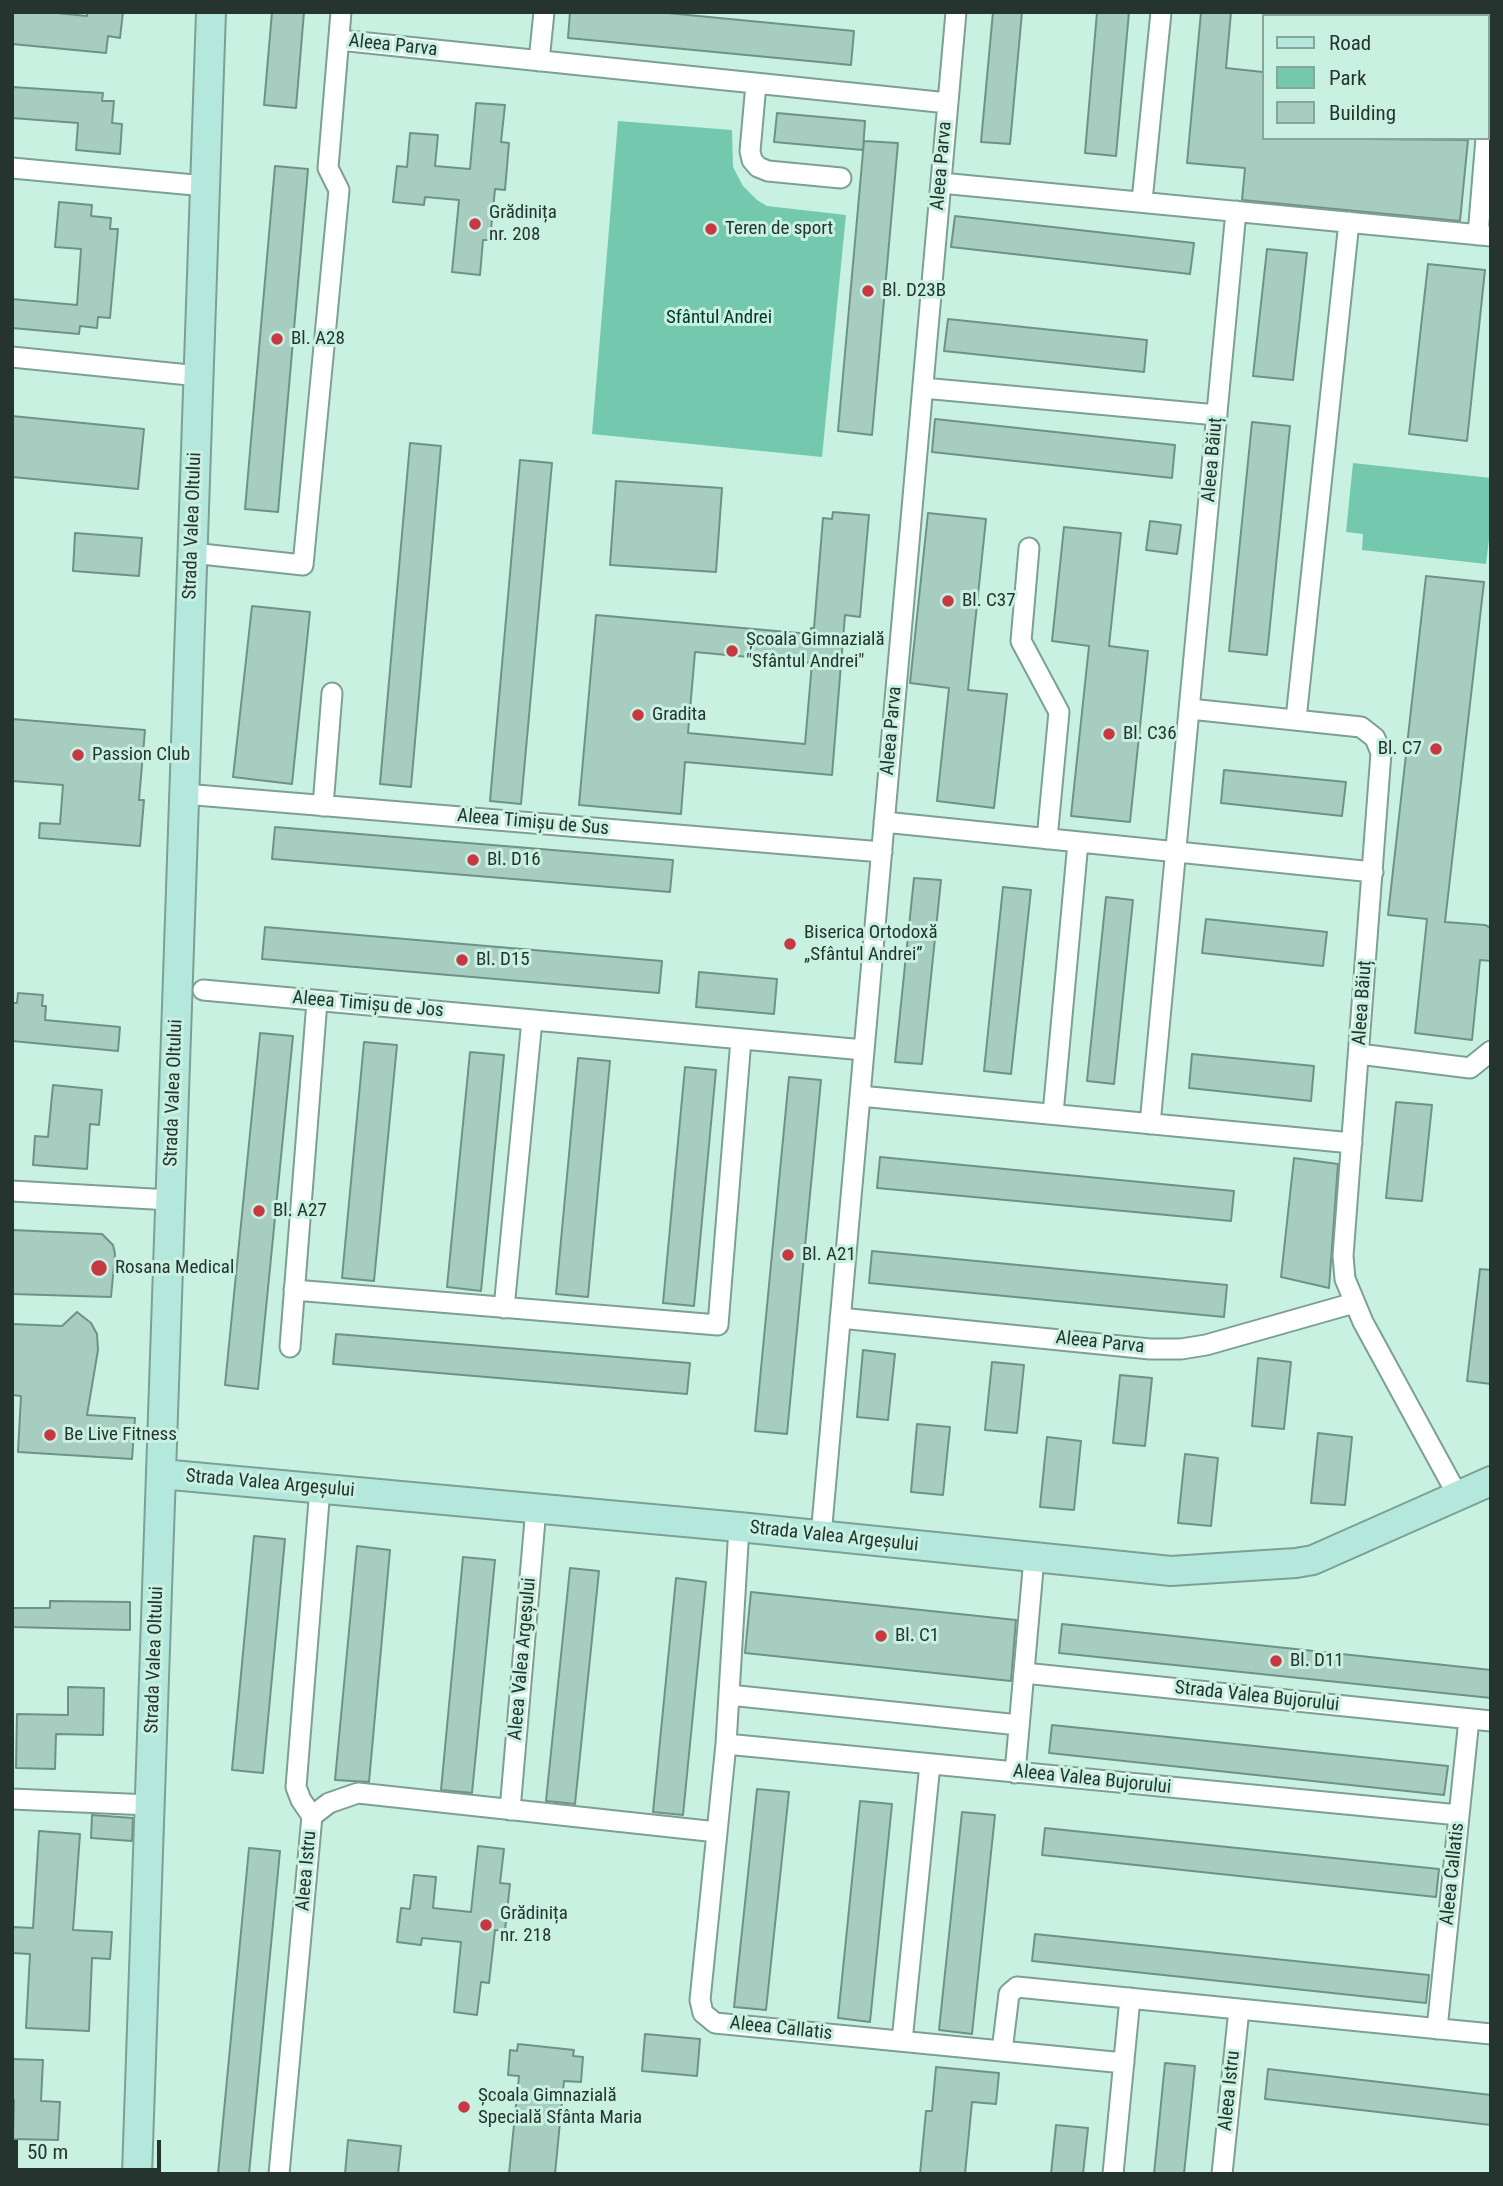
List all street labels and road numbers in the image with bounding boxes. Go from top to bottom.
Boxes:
street label: Aleea Parva [347,30,439,62]
street label: Aleea Parva [927,121,957,211]
street label: Aleea Băiuț [1198,417,1228,503]
street label: Strada Valea Oltului [179,452,207,600]
street label: Aleea Parva [877,686,907,776]
street label: Aleea Timișu de Sus [456,805,610,841]
street label: Aleea Băiuț [1349,960,1377,1046]
street label: Aleea Timișu de Jos [291,987,445,1023]
street label: Strada Valea Oltului [160,1019,188,1167]
street label: Aleea Parva [1054,1327,1146,1359]
street label: Strada Valea Argeșului [185,1465,355,1503]
street label: Strada Valea Argeșului [749,1517,919,1557]
street label: Aleea Valea Argeșului [505,1577,541,1741]
street label: Strada Valea Oltului [141,1586,169,1734]
street label: Strada Valea Bujorului [1174,1677,1340,1717]
street label: Aleea Valea Bujorului [1012,1760,1172,1800]
street label: Aleea Callatis [1436,1822,1470,1926]
street label: Aleea Istru [292,1830,322,1912]
street label: Aleea Callatis [729,2012,833,2046]
street label: Aleea Istru [1214,2050,1246,2132]

